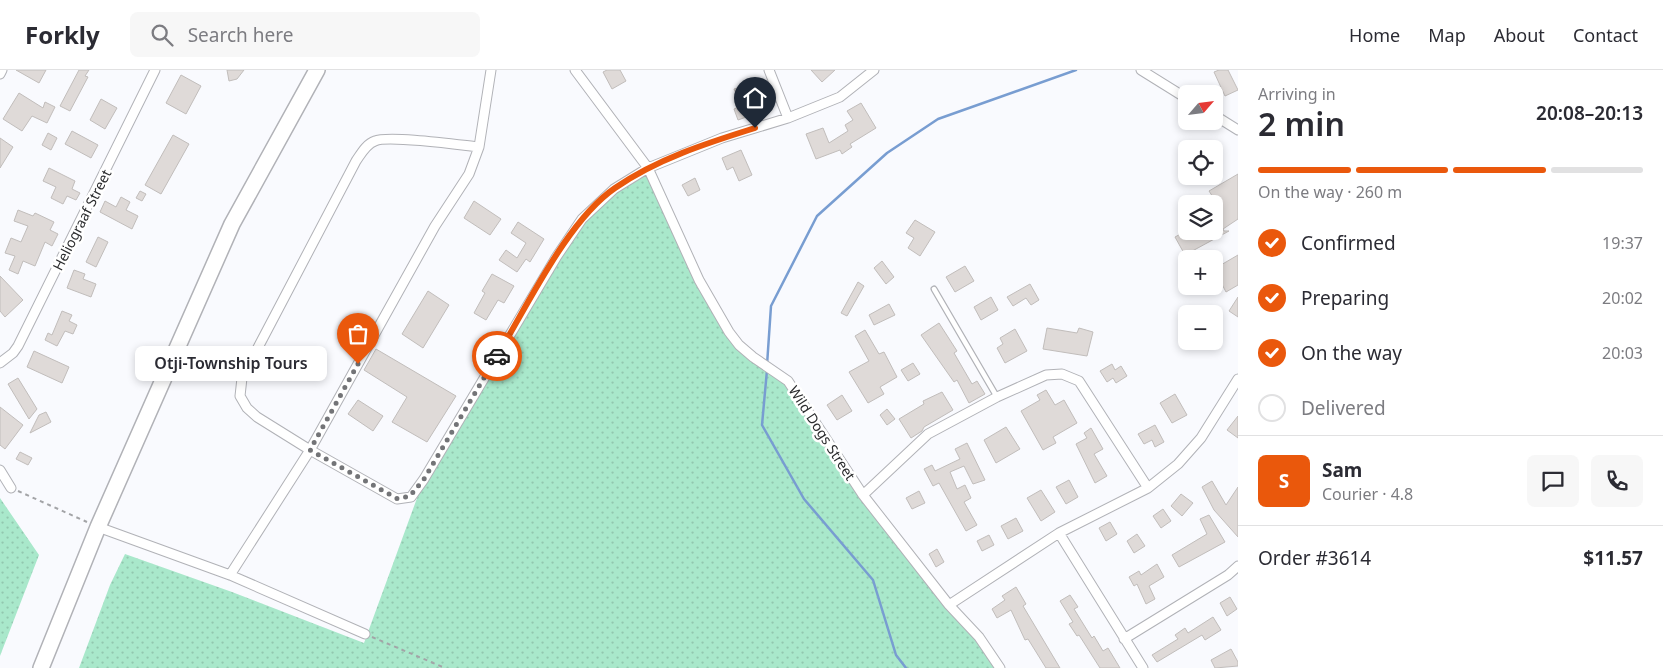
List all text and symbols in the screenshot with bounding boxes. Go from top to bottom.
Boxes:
search box [130,12,480,57]
text: Forkly [25,18,100,51]
icon: search [148,21,176,49]
text: Search here [188,22,293,48]
text: Home [1349,23,1400,47]
text: Map [1428,23,1466,47]
text: About [1494,23,1545,47]
text: Contact [1573,23,1638,47]
pin [734,77,776,128]
text: Arriving in [1258,83,1336,105]
icon: home [741,84,769,112]
north arrow [1178,85,1222,130]
map controls [1178,85,1223,350]
text: 20:08–20:13 [1536,100,1643,126]
text: 2 min [1258,102,1345,145]
button: locate [1178,140,1223,185]
street label: Heliograaf Street [48,166,115,274]
text: On the way · 260 m [1258,181,1402,203]
button: layers [1178,195,1223,240]
icon: check [1258,229,1286,257]
text: Confirmed [1301,230,1396,256]
text: 19:37 [1602,232,1643,254]
button: + [1178,250,1223,295]
icon: check [1258,284,1286,312]
text: Preparing [1301,285,1389,311]
text: 20:02 [1602,287,1643,309]
button: − [1178,305,1223,350]
pin [337,313,379,364]
icon: bag [344,320,372,348]
courier [472,331,522,381]
icon: check [1258,339,1286,367]
text: On the way [1301,340,1402,366]
icon: car [483,342,511,370]
text: 20:03 [1602,342,1643,364]
callout: Otji-Township Tours [135,346,328,382]
text: Otji-Township Tours [154,352,308,374]
street label: Wild Dogs Street [785,382,860,484]
text: Delivered [1301,395,1386,421]
button: chat [1527,455,1579,507]
button: phone [1591,455,1643,507]
text: Sam [1322,457,1362,483]
text: S [1279,468,1289,494]
text: Courier · 4.8 [1322,483,1413,505]
text: Order #3614 [1258,545,1371,571]
text: $11.57 [1583,545,1643,571]

